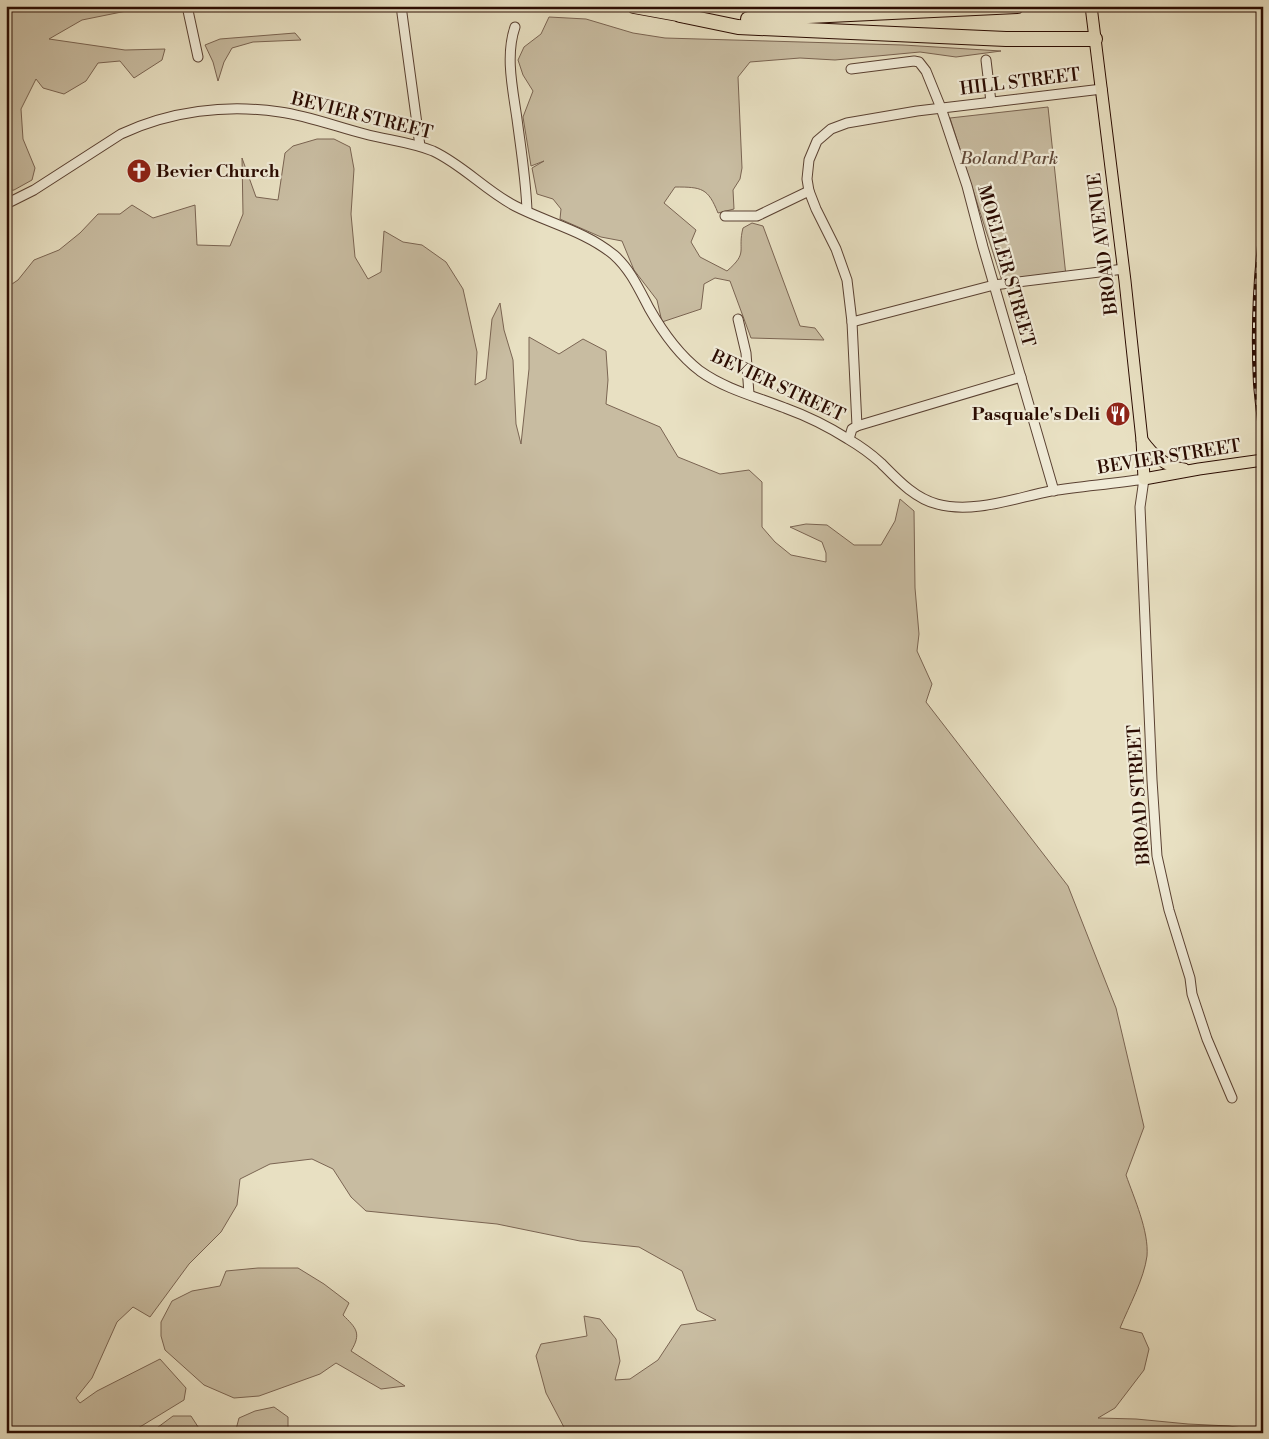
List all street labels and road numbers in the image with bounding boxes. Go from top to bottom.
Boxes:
street label: HILL STREET [958,63,1082,101]
street label: BEVIER STREET [288,87,435,145]
street label: BROAD AVENUE [1083,172,1123,317]
street label: MOELLER STREET [972,182,1040,350]
street label: BEVIER STREET [706,344,849,427]
street label: BEVIER STREET [1095,434,1243,480]
street label: BROAD STREET [1123,724,1155,867]

